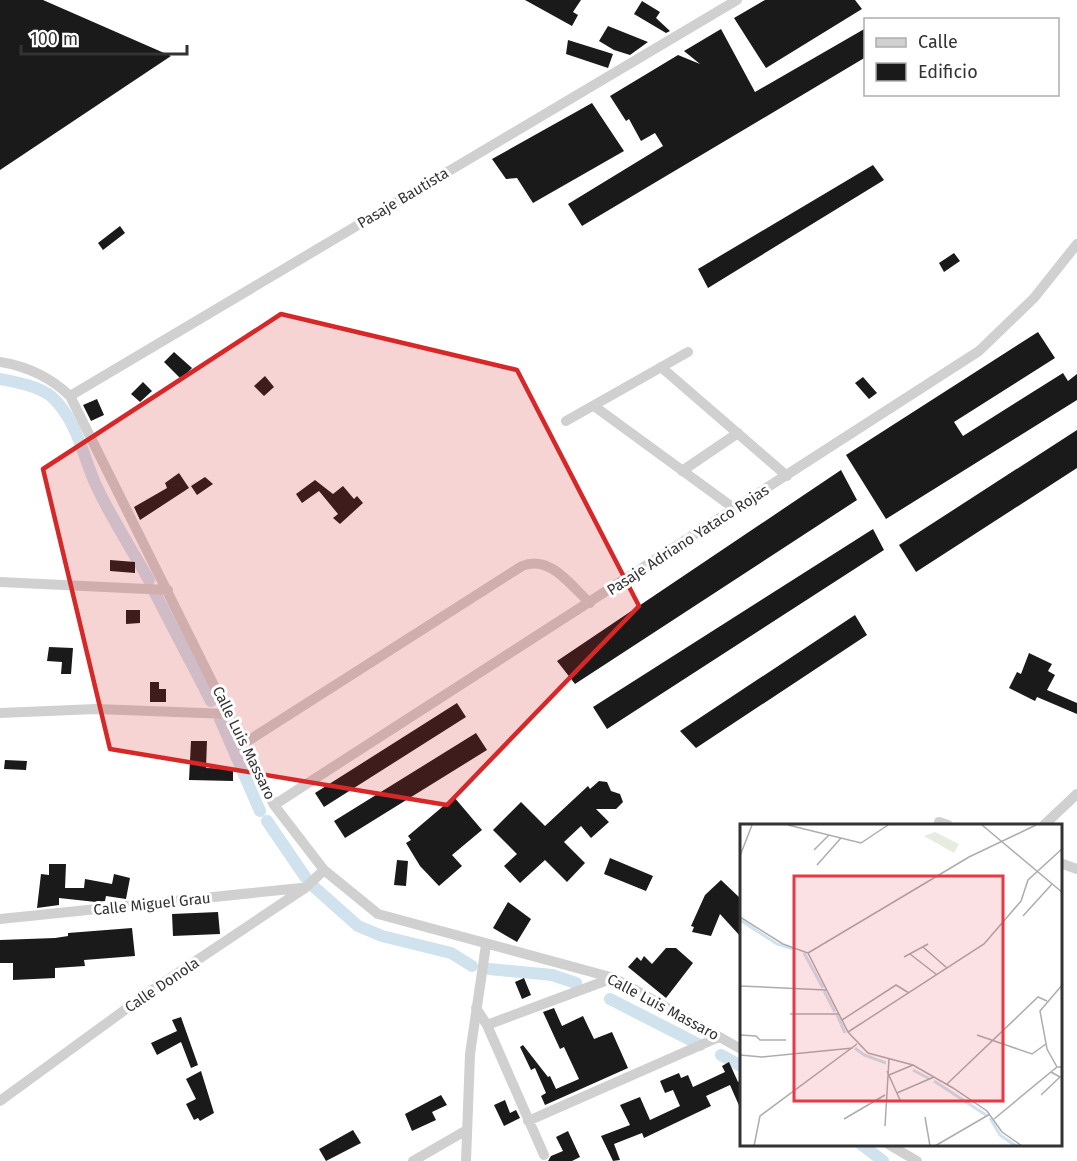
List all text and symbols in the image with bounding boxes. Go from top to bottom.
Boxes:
scale bar [21,18,188,56]
legend [864,18,1059,96]
text: 100 m [30,28,78,50]
text: Calle [918,31,958,53]
text: Edificio [918,61,978,83]
street label: Pasaje Bautista [354,164,452,232]
street label: Pasaje Adriano Yataco Rojas [604,481,772,599]
street label: Calle Luis Massaro [209,683,279,803]
inset map [740,824,1062,1146]
street label: Calle Miguel Grau [93,889,211,919]
street label: Calle Donola [121,954,203,1016]
street label: Calle Luis Massaro [604,970,722,1044]

